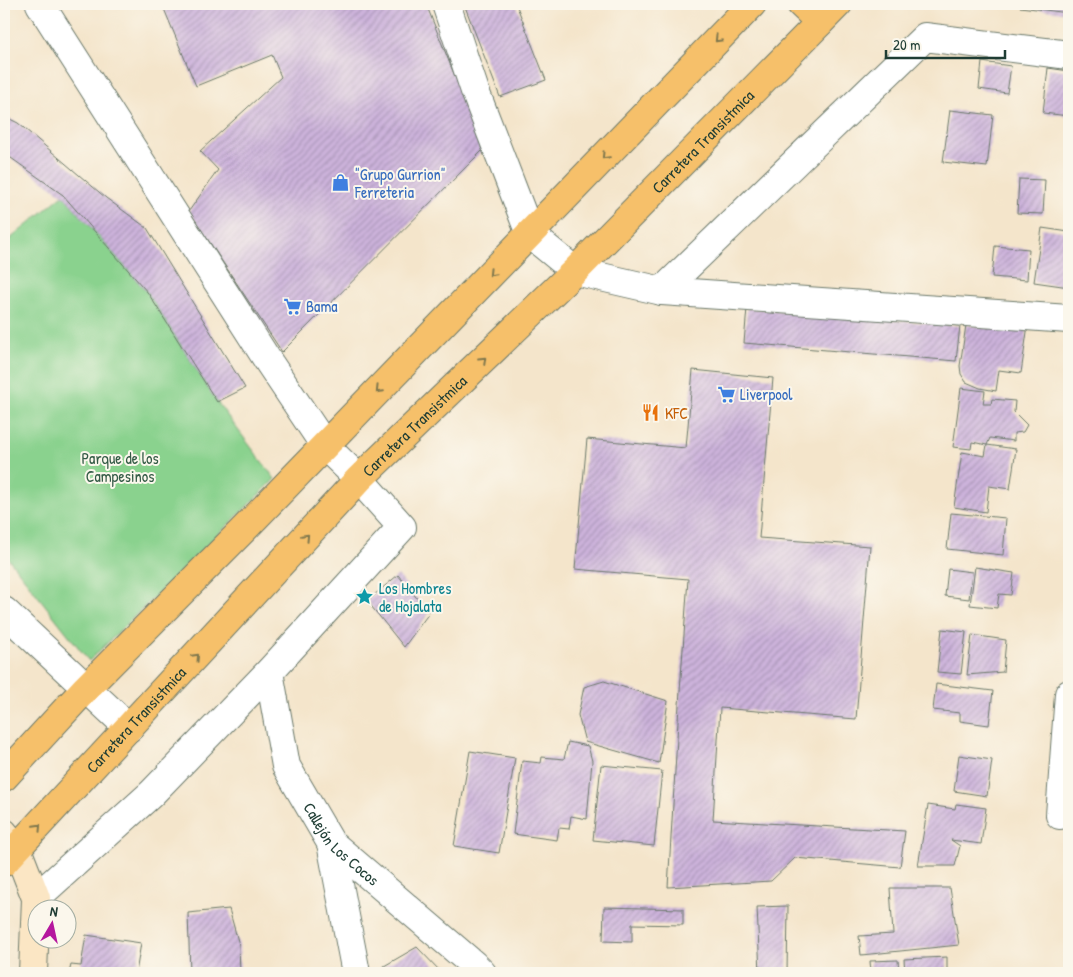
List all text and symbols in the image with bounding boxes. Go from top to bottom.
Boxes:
scale bar [886,28,1004,60]
one-way arrow [715,33,724,42]
text: 20 m [893,34,920,55]
street label: Carretera Transistmica [647,85,759,198]
one-way arrow [602,150,611,159]
place label: "Grupo Gurrion" Ferreteria [354,163,446,203]
shop icon: "Grupo Gurrion" Ferreteria [331,173,351,193]
one-way arrow [489,267,498,276]
place label: Bama [306,295,338,317]
supermarket icon: Bama [282,296,302,316]
one-way arrow [477,357,486,366]
street label: Carretera Transistmica [357,370,471,481]
place label: Liverpool [740,383,793,405]
one-way arrow [376,384,385,393]
supermarket icon: Liverpool [716,384,736,404]
place label: KFC [665,402,688,424]
restaurant icon: KFC [641,403,661,423]
park label: Parque de los Campesinos [81,447,159,487]
one-way arrow [300,534,309,543]
place label: Los Hombres de Hojalata [379,577,451,617]
place icon: Los Hombres de Hojalata [355,587,375,607]
one-way arrow [190,653,199,662]
street label: Carretera Transistmica [81,662,191,778]
street label: Callejón Los Cocos [298,798,384,890]
one-way arrow [32,824,41,833]
north arrow [28,900,78,950]
text: N [49,901,60,921]

